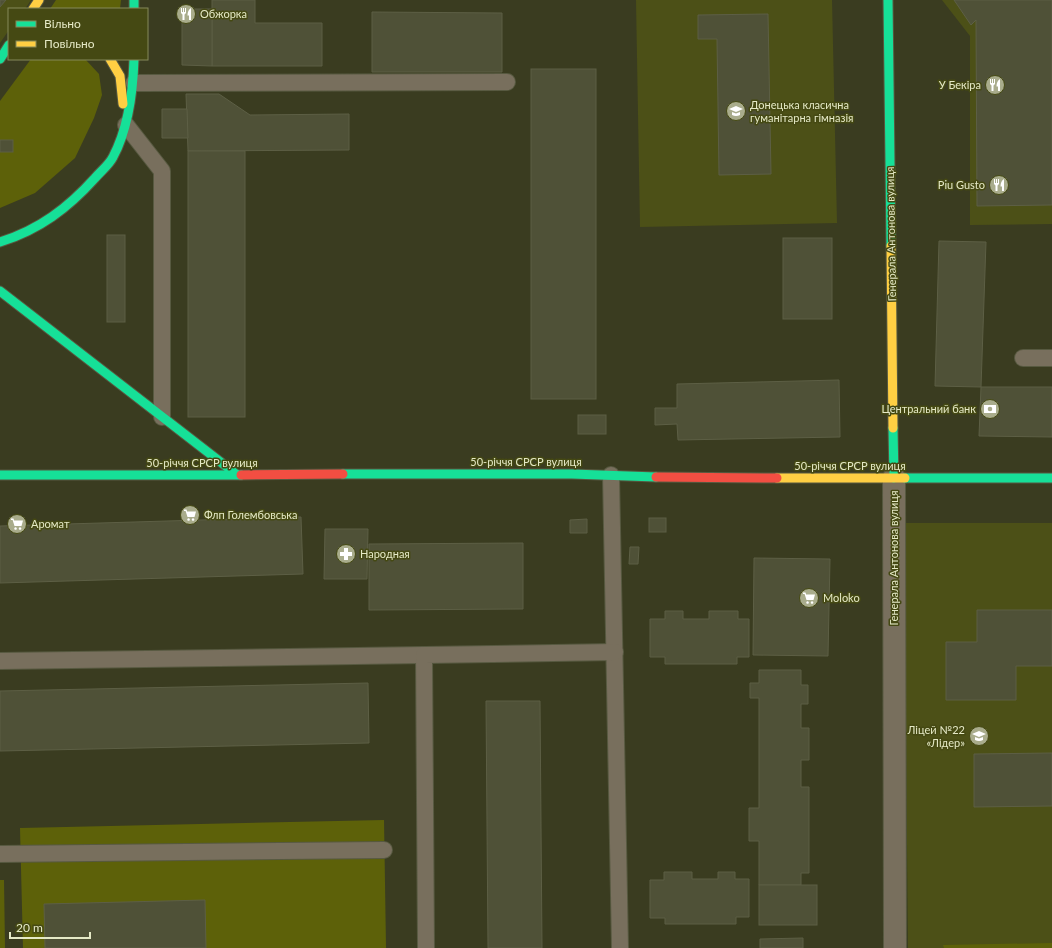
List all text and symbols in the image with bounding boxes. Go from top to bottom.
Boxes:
restaurant icon: Обжорка [175,3,197,25]
place label: Обжорка [200,7,247,20]
legend [8,8,148,60]
text: Вільно [44,16,81,31]
text: Повільно [44,36,95,51]
restaurant icon: У Бекіра [984,74,1006,96]
place label: У Бекіра [939,78,981,91]
place label: Донецька класична гуманітарна гімназія [750,98,854,124]
school or university icon: Донецька класична гуманітарна гімназія [725,100,747,122]
street label: Генерала Антонова вулиця [883,166,898,302]
restaurant icon: Piu Gusto [988,174,1010,196]
place label: Piu Gusto [938,178,985,191]
bank icon: Центральний банк [979,398,1001,420]
place label: Центральний банк [881,402,976,415]
street label: 50-річчя СРСР вулиця [470,455,582,468]
street label: 50-річчя СРСР вулиця [146,456,258,469]
street label: 50-річчя СРСР вулиця [794,459,906,472]
street label: Генерала Антонова вулиця [887,491,900,625]
supermarket icon: Флп Голембовська [179,504,201,526]
place label: Флп Голембовська [204,508,297,521]
supermarket icon: Аромат [6,513,28,535]
place label: Аромат [31,517,70,530]
pharmacy icon: Народная [335,543,357,565]
place label: Народная [360,547,410,560]
supermarket icon: Moloko [798,587,820,609]
place label: Moloko [823,591,860,604]
place label: Ліцей №22 «Лідер» [906,723,965,749]
school or university icon: Ліцей №22 «Лідер» [968,725,990,747]
scale bar [10,914,90,940]
text: 20 m [16,920,43,935]

